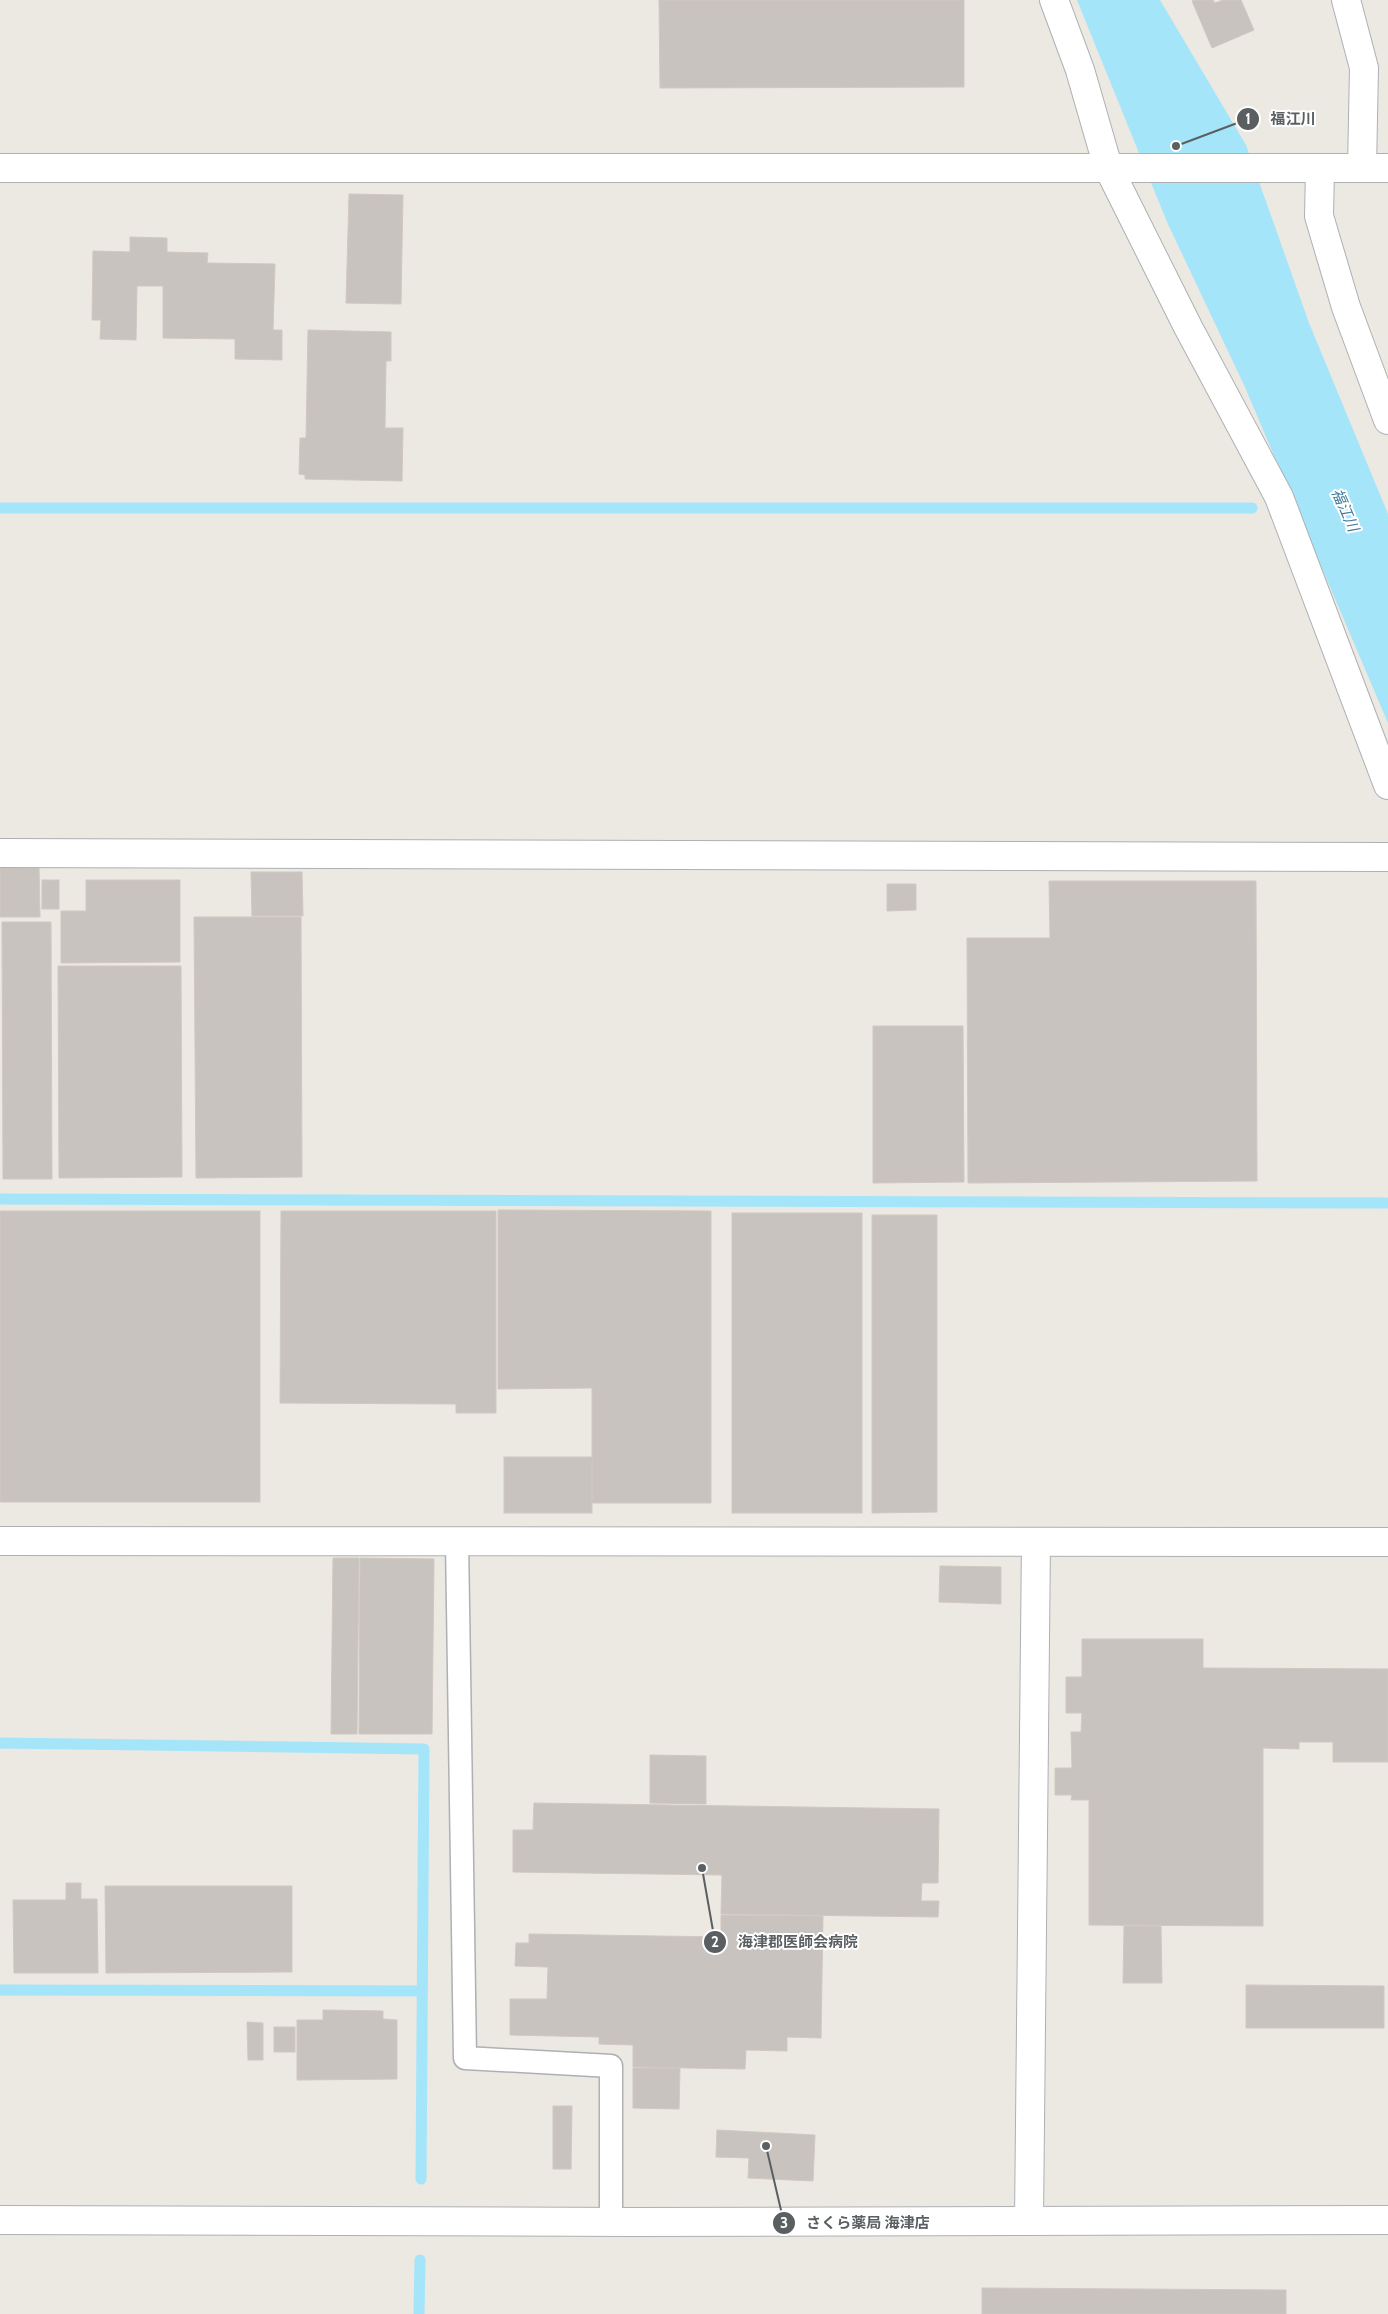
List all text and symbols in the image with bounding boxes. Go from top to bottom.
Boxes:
callout: 福江川 [1236,104,1326,134]
text: 1 [1245,110,1251,128]
text: 福江川 [1269,110,1316,128]
water label: 福江川 [1328,486,1363,536]
callout: 海津郡医師会病院 [703,1927,868,1957]
text: 2 [711,1933,719,1951]
text: 海津郡医師会病院 [738,1933,858,1951]
callout: さくら薬局 海津店 [772,2208,940,2238]
text: 3 [780,2214,788,2232]
text: さくら薬局 海津店 [806,2214,930,2232]

